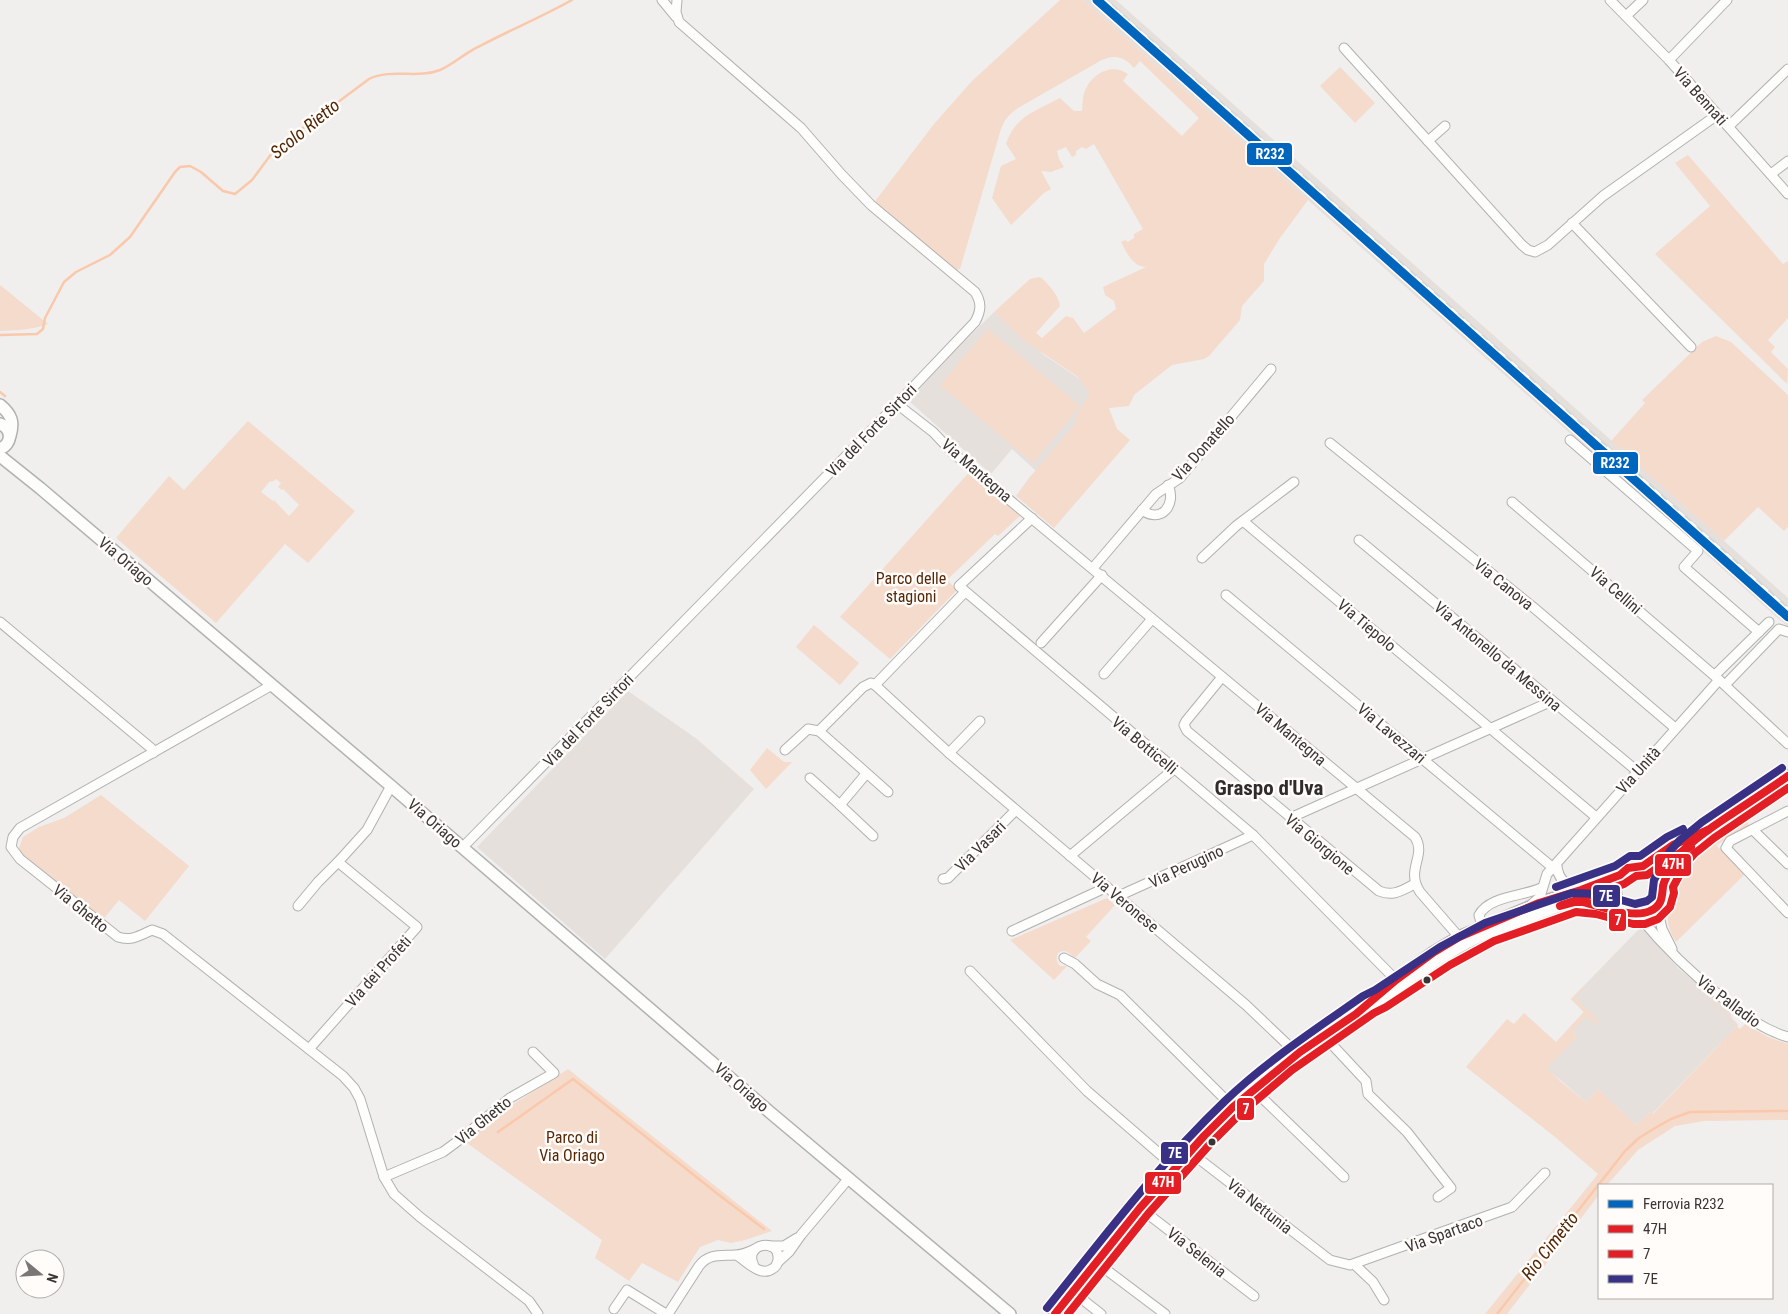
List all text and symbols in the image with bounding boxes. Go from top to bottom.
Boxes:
street label: Via Bennati [1670,63,1732,129]
water label: Scolo Rietto [266,94,344,163]
line badge: R232 [1246,142,1293,166]
text: R232 [1256,146,1284,162]
street label: Via del Forte Sirtori [822,380,921,481]
street label: Via Donatello [1168,410,1239,485]
street label: Via Mantegna [938,435,1016,506]
line badge: R232 [1592,451,1639,475]
text: R232 [1601,455,1629,471]
street label: Via Oriago [94,533,157,590]
street label: Via Canova [1470,555,1537,614]
street label: Via Cellini [1586,563,1646,618]
park label: Parco delle stagioni [876,569,946,606]
street label: Via Tiepolo [1333,595,1400,655]
street label: Via Antonello da Messina [1430,598,1565,715]
street label: Via del Forte Sirtori [539,670,638,771]
street label: Via Mantegna [1251,699,1330,770]
street label: Via Lavezzari [1354,699,1430,768]
street label: Via Botticelli [1108,712,1181,778]
street label: Via Unità [1612,743,1664,798]
district label: Graspo d'Uva [1214,776,1324,800]
street label: Via Oriago [404,795,466,852]
street label: Via Giorgione [1281,810,1358,879]
street label: Via Vasari [951,817,1010,876]
street label: Via Perugino [1146,841,1227,892]
line badge: 47H [1654,853,1692,877]
text: 47H [1662,856,1684,872]
street label: Via Veronese [1087,868,1163,936]
street label: Via Ghetto [49,880,112,937]
line badge: 7E [1592,884,1621,908]
text: 7E [1599,888,1613,904]
line badge: 7 [1608,908,1627,932]
text: 7 [1614,912,1622,928]
street label: Via dei Profeti [341,932,415,1011]
street label: Via Palladio [1693,971,1764,1032]
unlabelled marker [1422,975,1432,985]
street label: Via Oriago [711,1059,773,1116]
street label: Via Ghetto [452,1092,515,1149]
line badge: 7 [1236,1097,1255,1121]
text: 7 [1242,1101,1250,1117]
park label: Parco di Via Oriago [539,1128,605,1165]
unlabelled marker [1207,1137,1217,1147]
line badge: 7E [1160,1141,1189,1165]
text: 7E [1168,1145,1182,1161]
line badge: 47H [1144,1171,1182,1195]
text: 47H [1152,1174,1174,1190]
street label: Via Nettunia [1223,1175,1296,1238]
legend [1598,1184,1773,1299]
text: Ferrovia R232 [1643,1195,1724,1213]
water label: Rio Cimetto [1517,1208,1583,1284]
street label: Via Spartaco [1403,1211,1485,1256]
text: 47H [1643,1220,1667,1238]
street label: Via Selenia [1163,1223,1230,1281]
text: 7 [1643,1245,1650,1263]
north arrow [15,1249,65,1299]
text: 7E [1643,1270,1658,1288]
text: N [43,1271,61,1285]

